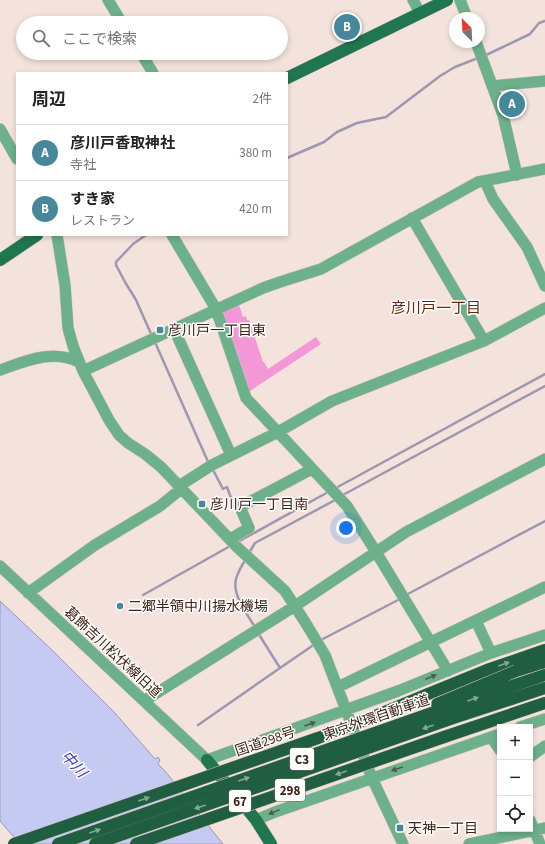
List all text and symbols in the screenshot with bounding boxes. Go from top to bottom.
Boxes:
pin: B [334,12,360,42]
north arrow [449,12,485,48]
search box [16,16,288,60]
icon: search [30,27,52,49]
text: ここで検索 [62,29,137,50]
text: 周辺 [32,88,66,112]
pin: A [499,89,525,119]
text: 2件 [253,90,272,108]
text: 彦川戸香取神社 [70,133,175,154]
text: A [41,144,49,162]
text: 380 m [239,144,272,162]
text: 寺社 [70,156,96,174]
text: すき家 [70,189,115,210]
text: B [41,200,49,218]
text: 420 m [239,200,272,218]
text: レストラン [70,212,135,230]
district label: 彦川戸一丁目 [391,298,481,319]
place label: 彦川戸一丁目東 [168,321,266,341]
marker: 彦川戸一丁目東 [155,325,165,335]
place label: 彦川戸一丁目南 [210,495,308,515]
marker: 彦川戸一丁目南 [197,499,207,509]
your location [336,518,356,538]
place label: 二郷半領中川揚水機場 [128,597,268,617]
marker: 二郷半領中川揚水機場 [115,601,125,611]
street label: 葛飾吉川松伏線旧道 [59,602,165,703]
one-way arrow [498,661,510,667]
one-way arrow [426,674,438,680]
street label: 東京外環自動車道 [320,690,433,746]
one-way arrow [467,696,479,702]
one-way arrow [304,720,316,726]
street label: 国道298号 [232,722,298,762]
one-way arrow [422,724,434,730]
map controls [497,724,533,832]
button: + [497,724,533,760]
water label: 中川 [56,746,93,784]
road number: C3 [290,748,314,770]
button: − [497,760,533,796]
one-way arrow [391,767,403,773]
one-way arrow [334,770,346,776]
one-way arrow [239,776,251,782]
road number: 298 [275,779,305,801]
road number: 67 [229,790,251,812]
one-way arrow [138,795,150,801]
button: locate [497,796,533,832]
one-way arrow [194,804,206,810]
one-way arrow [268,810,280,816]
place label: 天神一丁目 [408,819,478,839]
marker: 天神一丁目 [395,823,405,833]
one-way arrow [90,828,102,834]

